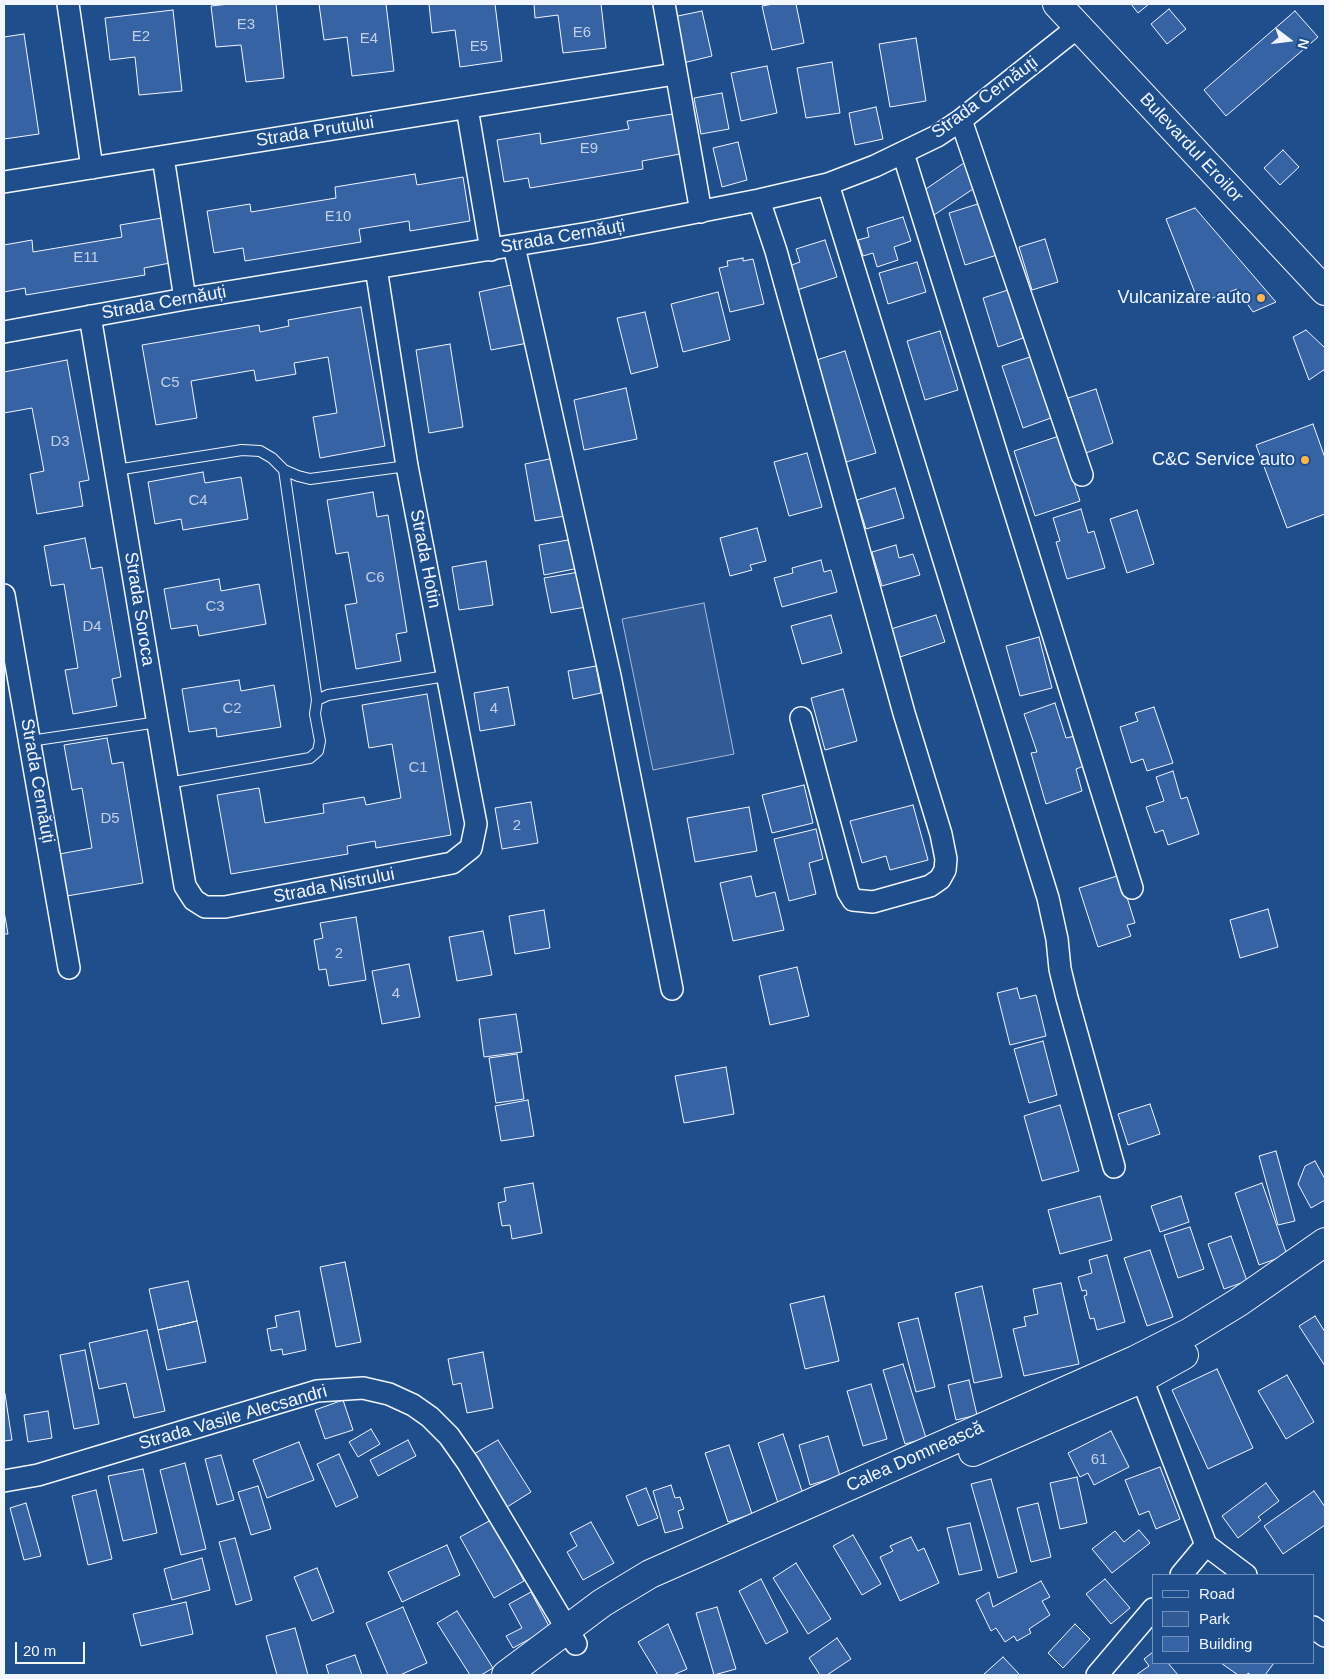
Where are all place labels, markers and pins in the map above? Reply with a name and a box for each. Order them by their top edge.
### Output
place label: Vulcanizare auto [1118,287,1251,309]
marker: Vulcanizare auto [1255,292,1267,304]
place label: C&C Service auto [1152,449,1295,471]
marker: C&C Service auto [1299,454,1311,466]

